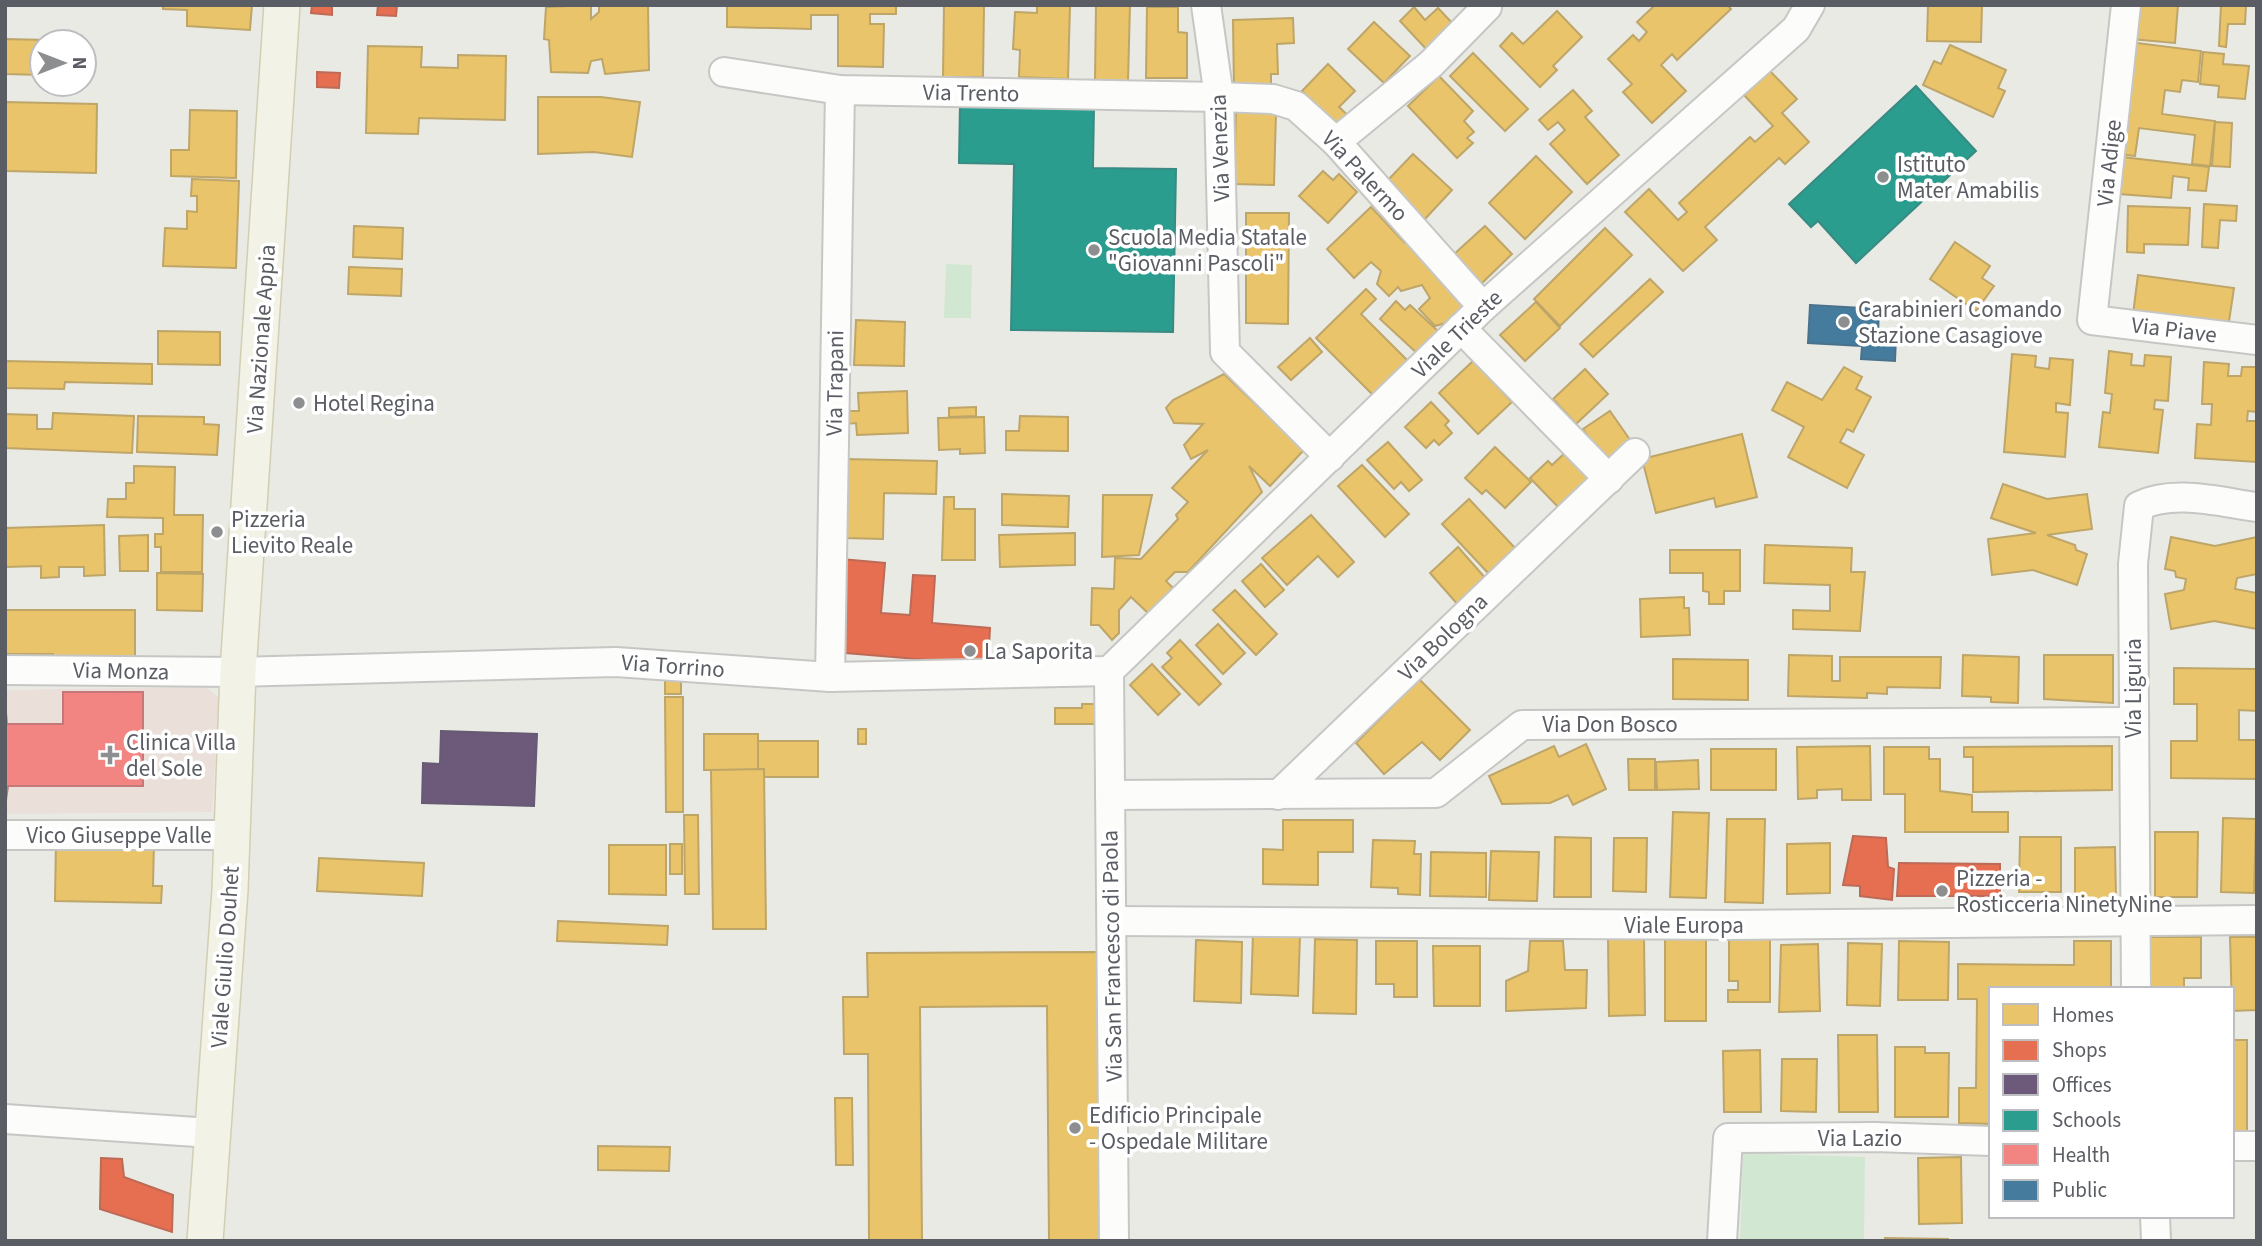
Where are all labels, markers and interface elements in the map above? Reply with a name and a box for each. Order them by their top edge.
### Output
north arrow [28,28,98,98]
text: N [65,57,92,69]
street label: Via Trento [922,76,1020,110]
street label: Via Venezia [1202,94,1238,202]
street label: Via Adige [2088,118,2130,208]
street label: Via Palermo [1314,123,1416,229]
place label: Istituto Mater Amabilis [1897,148,2039,207]
marker: Istituto Mater Amabilis [1875,169,1891,185]
place label: Scuola Media Statale "Giovanni Pascoli" [1108,221,1307,280]
marker: Scuola Media Statale "Giovanni Pascoli" [1086,242,1102,258]
street label: Via Nazionale Appia [238,243,284,435]
street label: Viale Trieste [1404,282,1510,386]
place label: Carabinieri Comando Stazione Casagiove [1858,293,2062,352]
street label: Via Piave [2129,308,2219,352]
marker: Carabinieri Comando Stazione Casagiove [1836,314,1852,330]
street label: Via Trapani [818,330,852,436]
place label: Hotel Regina [313,387,435,420]
marker: Hotel Regina [291,395,307,411]
place label: Pizzeria Lievito Reale [231,503,353,562]
marker: Pizzeria Lievito Reale [209,524,225,540]
street label: Via Bologna [1391,586,1495,688]
place label: La Saporita [984,635,1093,668]
street label: Via Liguria [2117,638,2150,738]
marker: La Saporita [962,643,978,659]
street label: Via Torrino [620,646,726,686]
street label: Via Monza [73,654,169,688]
street label: Via Don Bosco [1542,708,1678,741]
place label: Clinica Villa del Sole [126,726,236,785]
marker: Clinica Villa del Sole [100,745,120,765]
street label: Vico Giuseppe Valle [26,819,212,852]
street label: Via San Francesco di Paola [1093,830,1131,1082]
place label: Pizzeria - Rosticceria NinetyNine [1956,862,2172,921]
street label: Viale Giulio Douhet [202,865,248,1049]
marker: Pizzeria - Rosticceria NinetyNine [1934,883,1950,899]
street label: Viale Europa [1624,909,1744,942]
legend [1989,987,2234,1218]
text: Homes [2052,1000,2114,1030]
text: Shops [2052,1035,2107,1065]
text: Offices [2052,1070,2112,1100]
place label: Edificio Principale - Ospedale Militare [1089,1099,1268,1158]
text: Schools [2052,1105,2121,1135]
marker: Edificio Principale - Ospedale Militare [1067,1120,1083,1136]
street label: Via Lazio [1818,1122,1902,1155]
text: Health [2052,1140,2110,1170]
text: Public [2052,1175,2107,1205]

